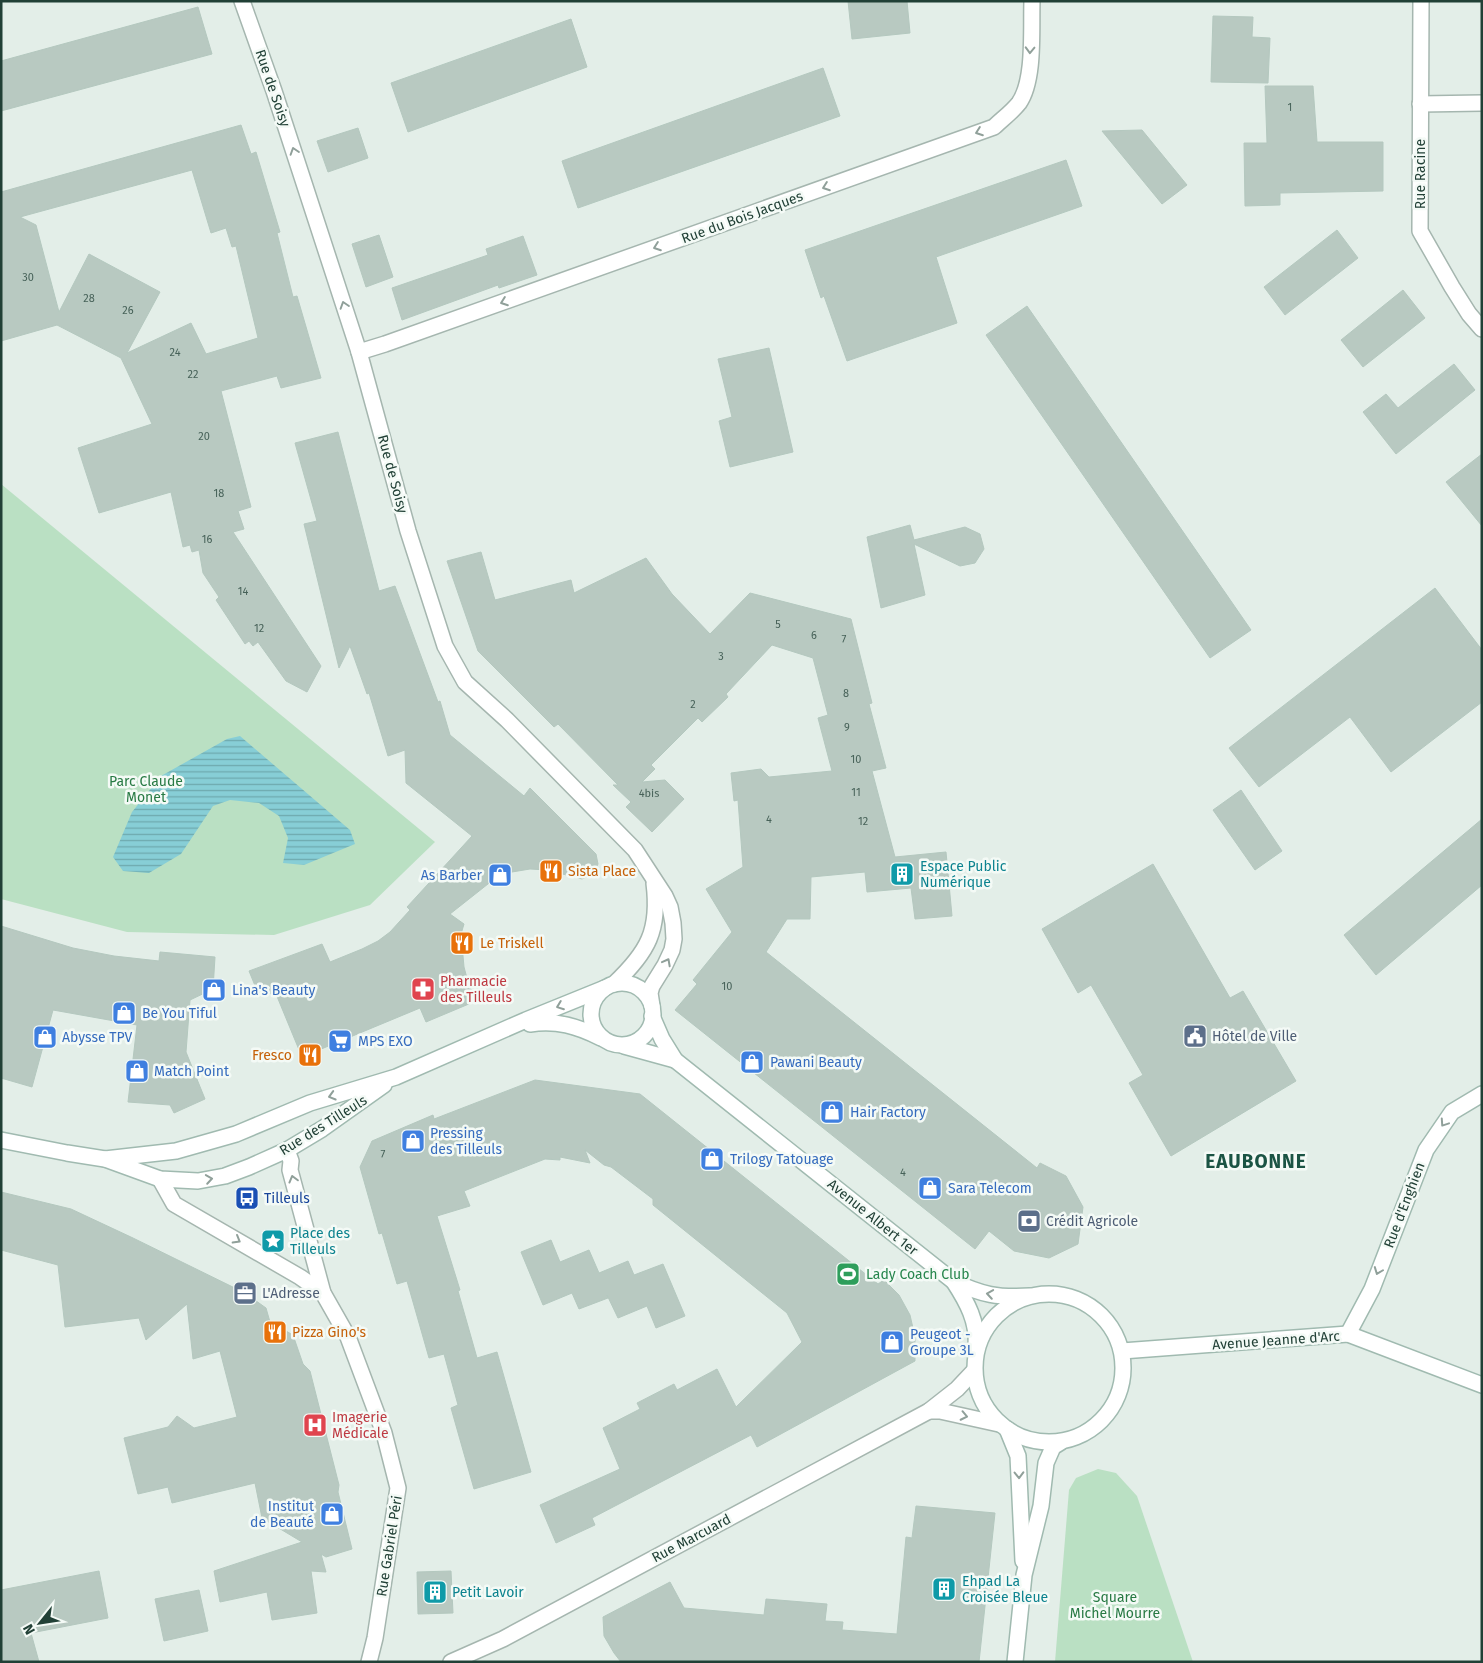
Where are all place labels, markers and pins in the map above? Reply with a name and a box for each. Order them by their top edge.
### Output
restaurant icon: Sista Place [538,858,564,884]
place label: Espace Public Numérique [920,858,1007,891]
building icon: Espace Public Numérique [889,861,915,887]
shop icon: As Barber [487,862,513,888]
place label: Sista Place [568,863,636,880]
place label: As Barber [421,867,483,884]
restaurant icon: Le Triskell [449,930,475,956]
place label: Le Triskell [480,935,544,952]
place label: Pharmacie des Tilleuls [440,973,512,1006]
pharmacy icon: Pharmacie des Tilleuls [410,976,436,1002]
shop icon: Lina's Beauty [201,977,227,1003]
place label: Lina's Beauty [232,982,316,999]
shop icon: Be You Tiful [111,1000,137,1026]
place label: Be You Tiful [142,1005,217,1022]
public building icon: Hôtel de Ville [1182,1023,1208,1049]
shop icon: Abysse TPV [32,1024,58,1050]
supermarket icon: MPS EXO [327,1028,353,1054]
place label: Hôtel de Ville [1212,1028,1297,1045]
place label: Abysse TPV [62,1029,132,1046]
place label: MPS EXO [358,1033,413,1050]
restaurant icon: Fresco [297,1042,323,1068]
place label: Fresco [252,1047,292,1064]
shop icon: Pawani Beauty [739,1049,765,1075]
place label: Pawani Beauty [770,1054,862,1071]
shop icon: Match Point [124,1058,150,1084]
place label: Match Point [154,1063,230,1080]
shop icon: Hair Factory [819,1099,845,1125]
place label: Hair Factory [850,1104,926,1121]
place label: Pressing des Tilleuls [430,1125,502,1158]
shop icon: Pressing des Tilleuls [400,1128,426,1154]
shop icon: Trilogy Tatouage [699,1146,725,1172]
place label: Trilogy Tatouage [730,1151,834,1168]
shop icon: Sara Telecom [917,1175,943,1201]
place label: Sara Telecom [948,1180,1032,1197]
bus stop icon: Tilleuls [234,1185,260,1211]
place label: Tilleuls [264,1190,310,1207]
bank icon: Crédit Agricole [1016,1208,1042,1234]
place label: Crédit Agricole [1046,1213,1138,1230]
place label: Place des Tilleuls [290,1225,350,1258]
place icon: Place des Tilleuls [260,1228,286,1254]
sports icon: Lady Coach Club [835,1261,861,1287]
place label: Lady Coach Club [866,1266,970,1283]
office icon: L'Adresse [232,1280,258,1306]
place label: L'Adresse [262,1285,320,1302]
restaurant icon: Pizza Gino's [262,1319,288,1345]
place label: Pizza Gino's [292,1324,366,1341]
place label: Peugeot - Groupe 3L [910,1326,974,1359]
shop icon: Peugeot - Groupe 3L [879,1329,905,1355]
place label: Imagerie Médicale [332,1409,389,1442]
hospital icon: Imagerie Médicale [302,1412,328,1438]
place label: Institut de Beauté [250,1498,315,1531]
shop icon: Institut de Beauté [319,1501,345,1527]
place label: Ehpad La Croisée Bleue [962,1573,1048,1606]
building icon: Ehpad La Croisée Bleue [931,1576,957,1602]
building icon: Petit Lavoir [422,1579,448,1605]
place label: Petit Lavoir [452,1584,524,1601]

